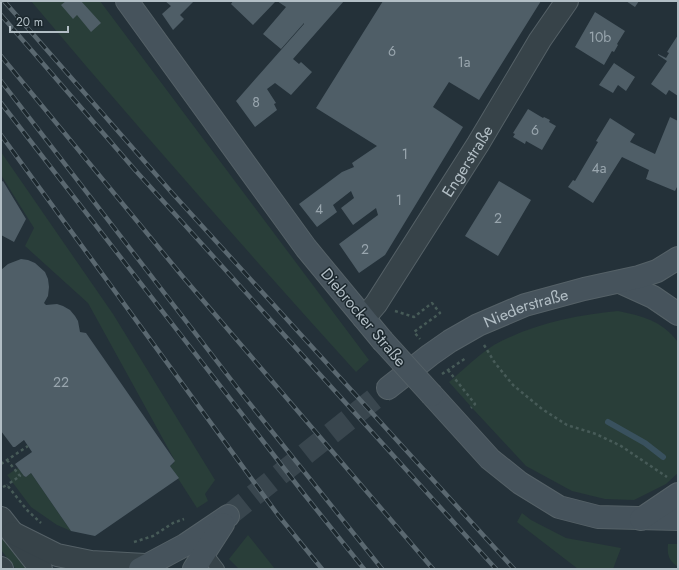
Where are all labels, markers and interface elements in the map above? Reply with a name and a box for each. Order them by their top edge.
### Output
scale bar [10,8,68,34]
text: 20 m [16,13,43,31]
house number: 10b [589,27,611,47]
house number: 6 [388,41,396,61]
house number: 1a [457,52,471,72]
house number: 8 [252,92,260,112]
house number: 6 [531,120,539,140]
street label: Engerstraße [436,121,499,202]
house number: 1 [402,144,408,164]
house number: 4a [592,158,606,178]
house number: 1 [396,190,402,210]
house number: 4 [315,199,323,219]
house number: 2 [494,208,502,228]
house number: 2 [361,239,369,259]
street label: Diebrocker Straße [315,263,412,372]
street label: Niederstraße [480,283,571,333]
house number: 22 [53,372,69,392]

